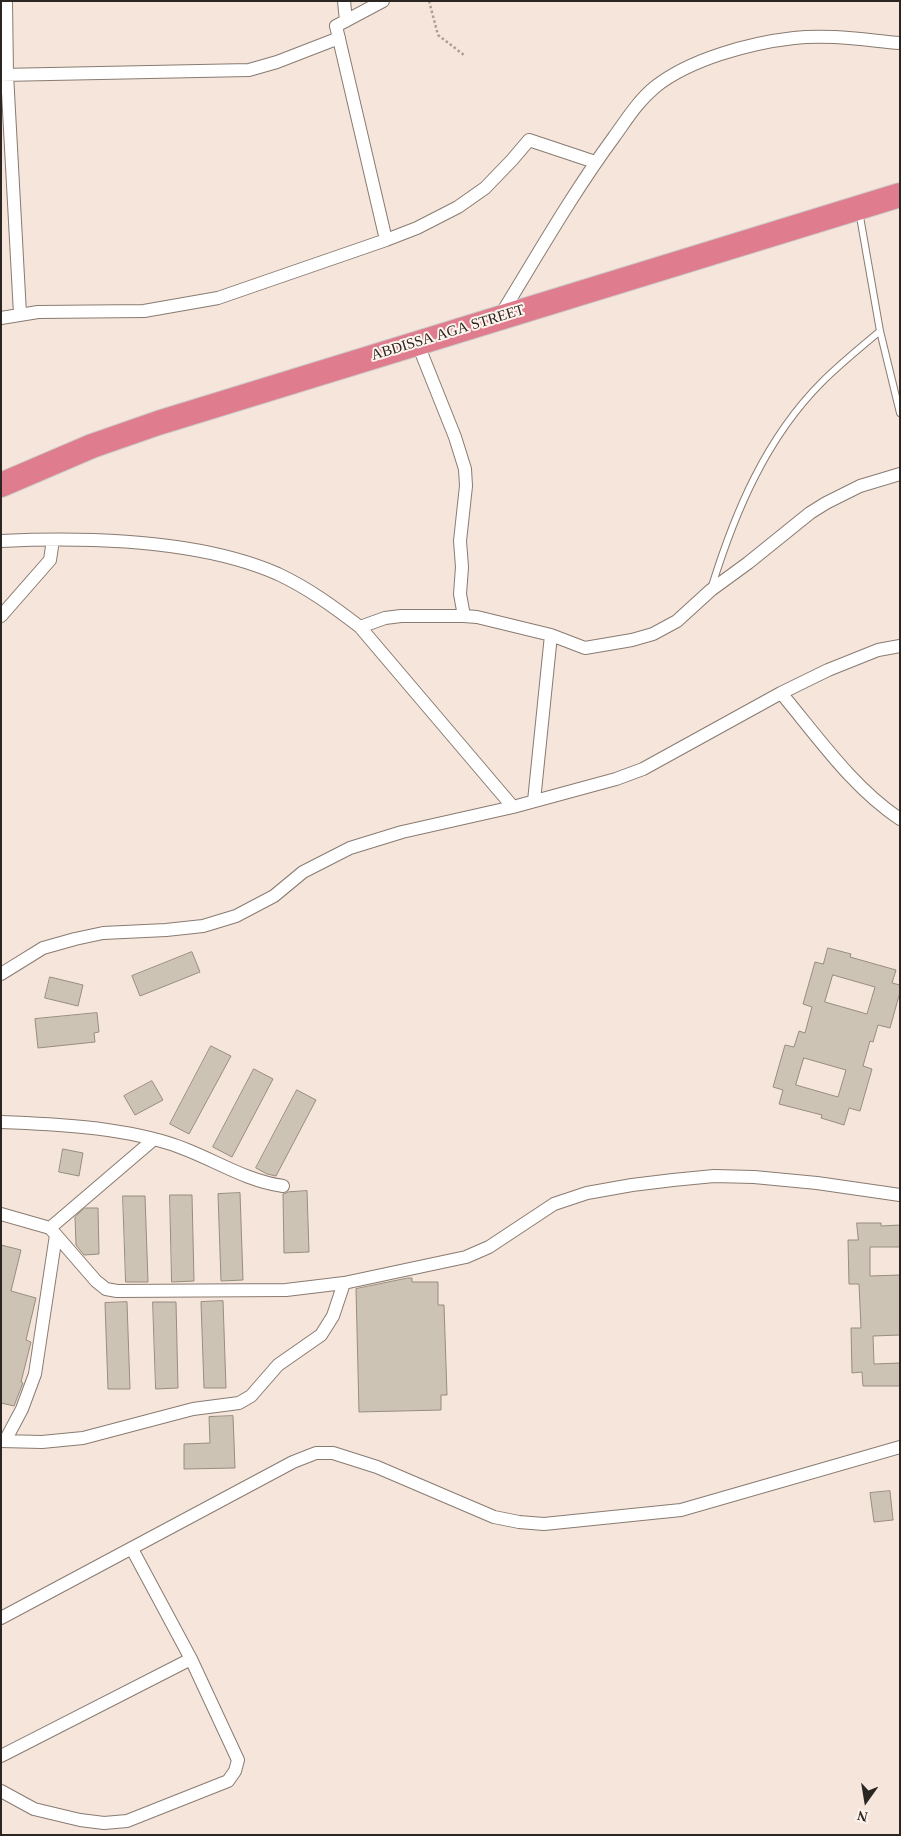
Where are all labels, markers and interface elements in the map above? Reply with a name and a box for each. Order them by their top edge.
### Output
street label: ABDISSA AGA STREET [369,301,527,365]
north arrow [841,1776,891,1826]
text: N [856,1808,869,1825]

